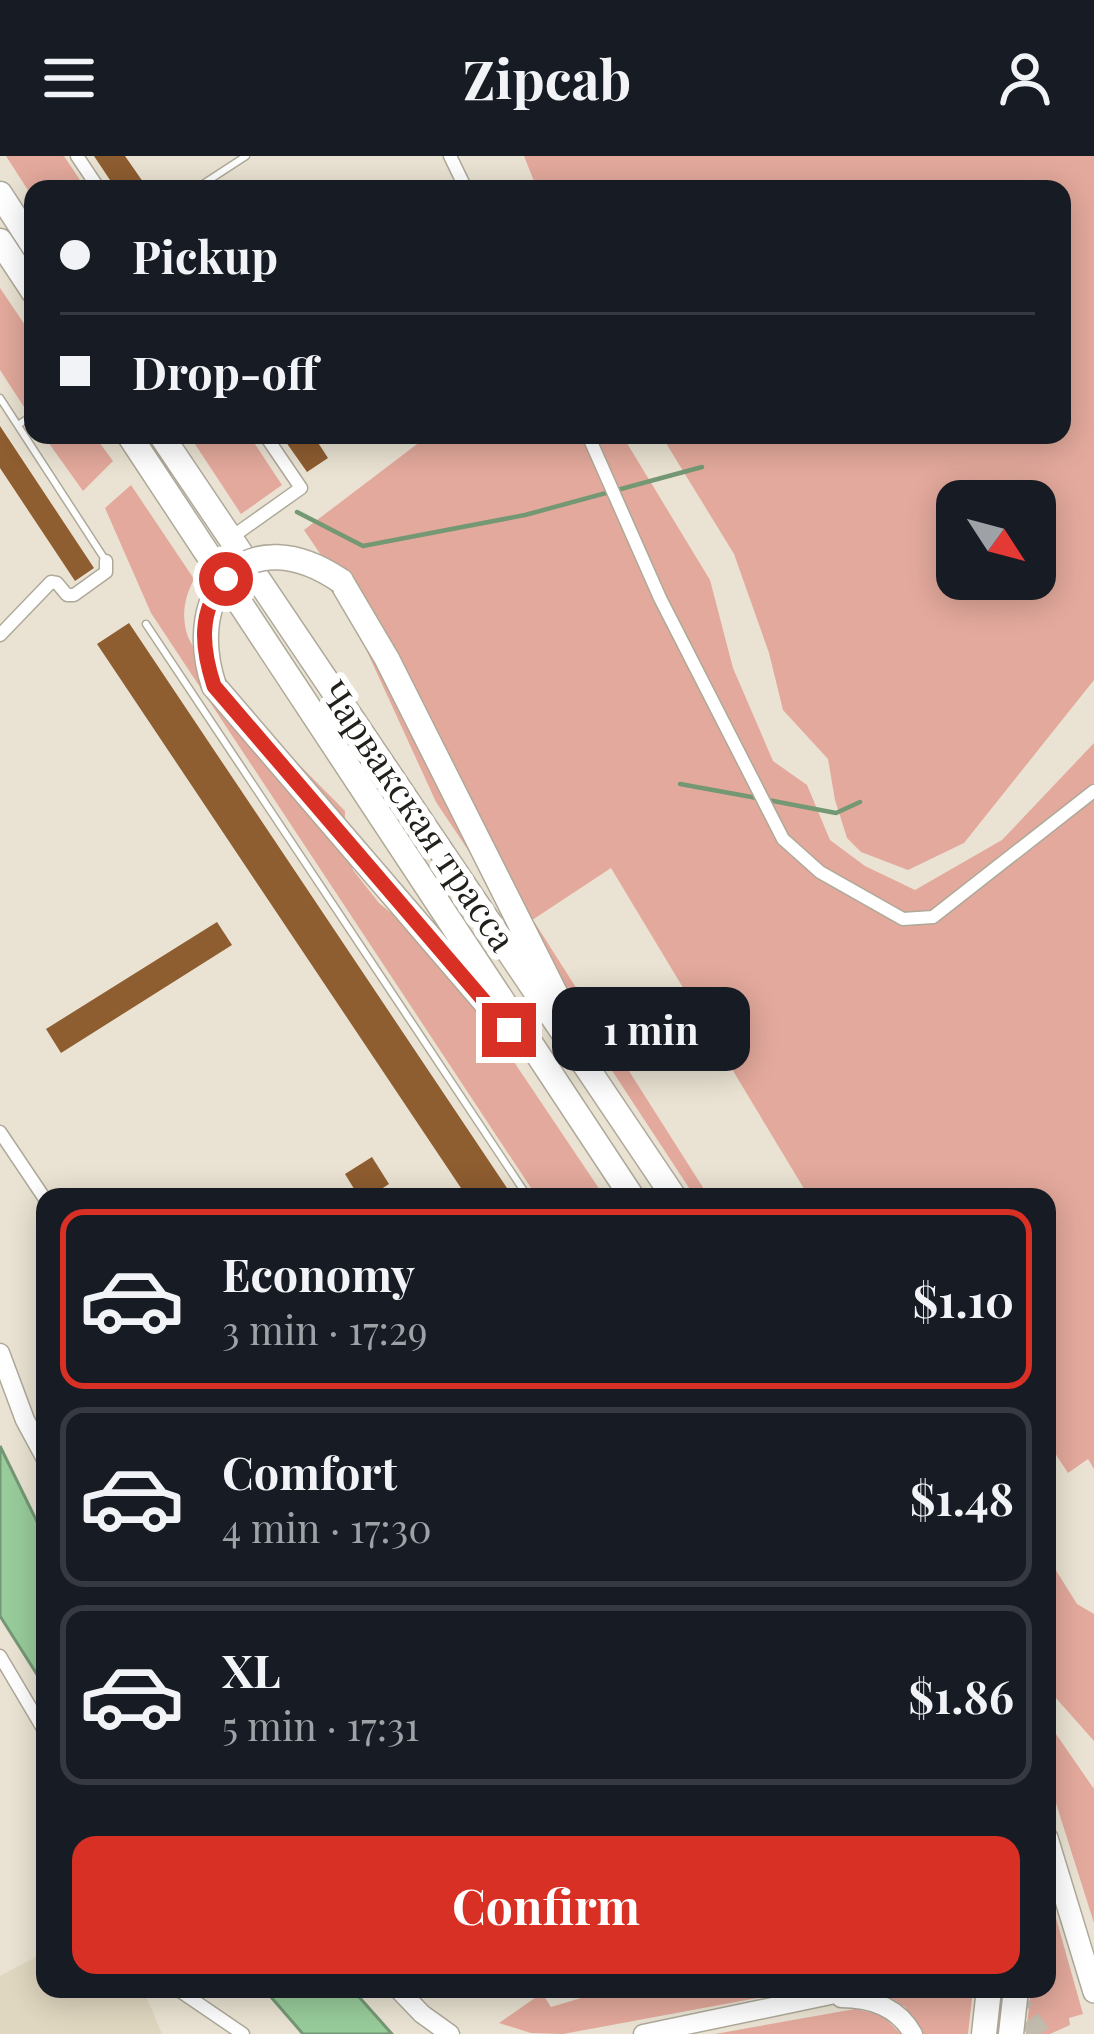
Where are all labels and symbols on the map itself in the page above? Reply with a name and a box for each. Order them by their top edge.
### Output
north arrow [936,480,1056,600]
route start [199,552,253,606]
street label: Чарвакская трасса [311,670,528,960]
callout: 1 min [551,988,749,1072]
route end [482,1003,536,1057]

